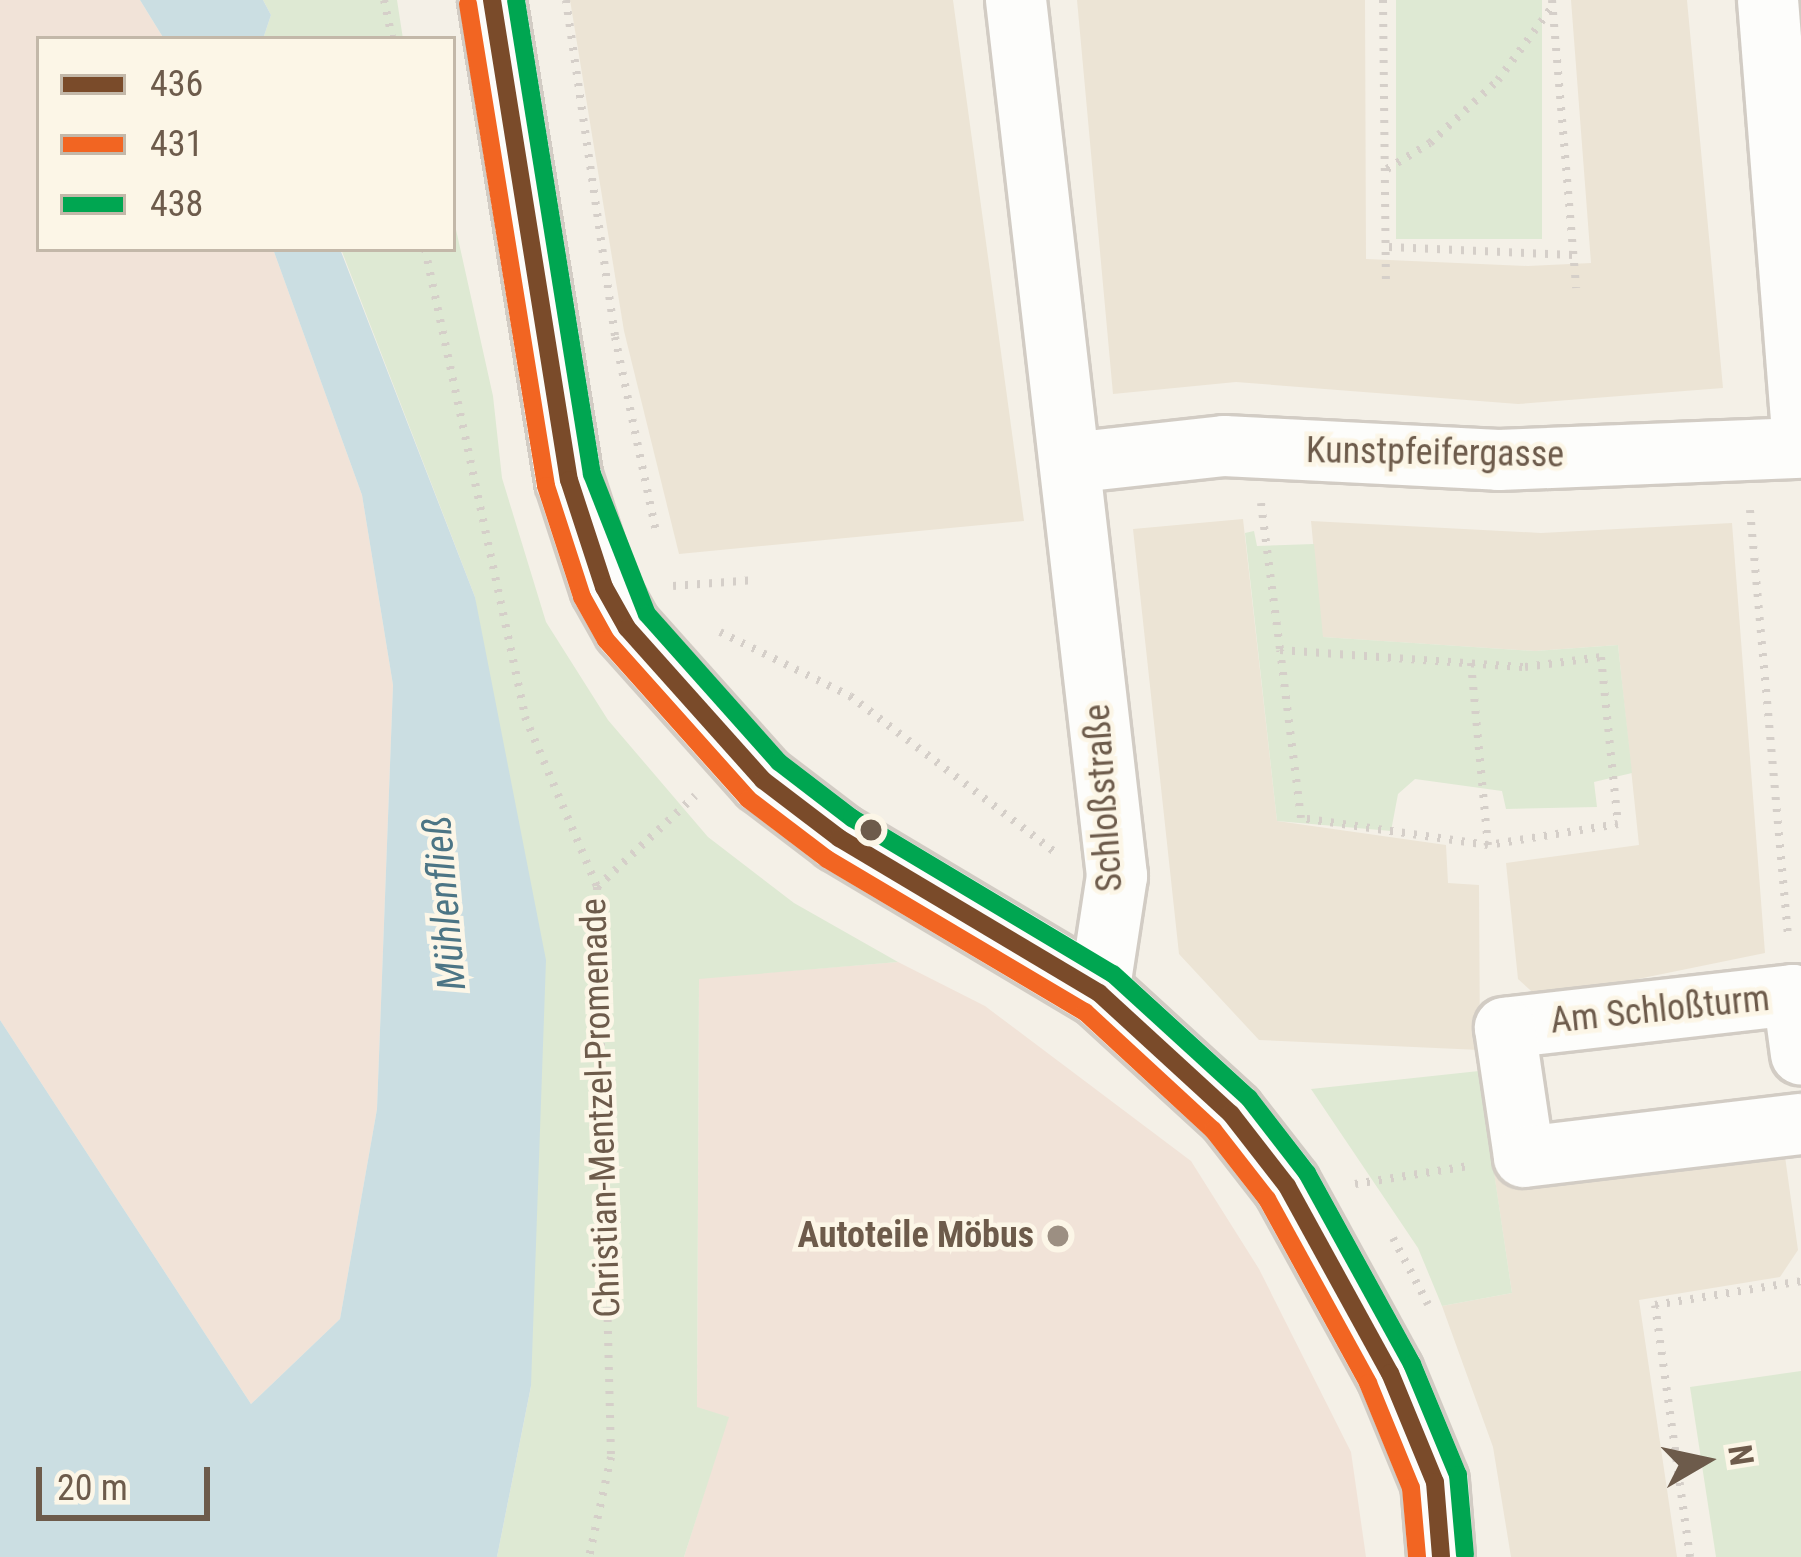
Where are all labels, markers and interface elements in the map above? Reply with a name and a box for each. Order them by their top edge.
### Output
legend [36,36,456,252]
text: 436 [150,63,203,105]
text: 431 [150,123,203,165]
text: 438 [150,183,203,225]
street label: Kunstpfeifergasse [1306,429,1564,477]
street label: Schloßstraße [1076,703,1132,893]
water label: Mühlenfließ [414,814,476,992]
unlabelled marker [860,819,882,841]
street label: Christian-Mentzel-Promenade [572,897,630,1319]
street label: Am Schloßturm [1548,977,1772,1043]
place label: Autoteile Möbus [798,1214,1034,1258]
marker: Autoteile Möbus [1045,1223,1071,1249]
north arrow [1645,1401,1765,1521]
text: N [1720,1442,1762,1468]
scale bar [42,1443,216,1517]
text: 20 m [57,1467,128,1509]

